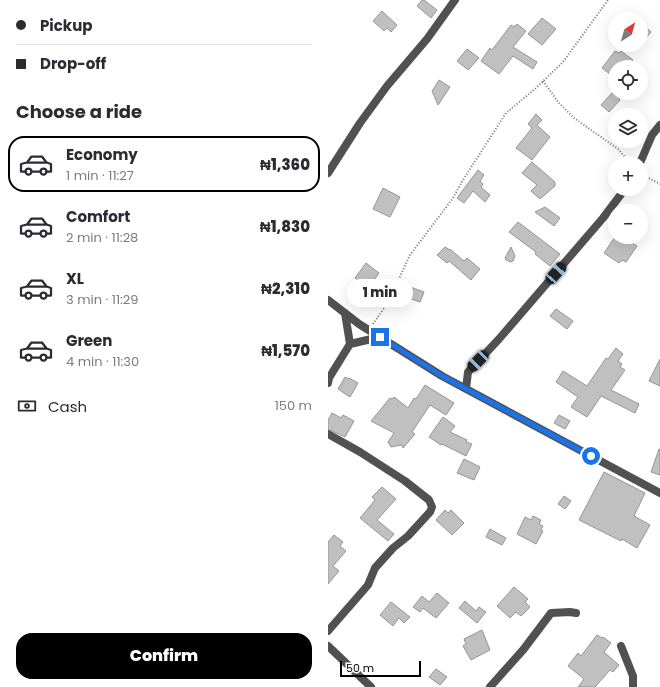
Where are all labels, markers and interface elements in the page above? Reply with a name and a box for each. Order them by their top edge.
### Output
north arrow [608,12,648,52]
map controls [608,12,648,244]
text: Pickup [40,15,92,36]
text: Drop-off [40,53,106,74]
button: locate [608,60,648,100]
text: Choose a ride [16,99,142,124]
button: layers [608,108,648,148]
text: Economy [66,144,138,165]
icon: car [18,146,54,182]
text: ₦1,360 [260,154,310,175]
button: + [608,156,648,196]
text: 1 min · 11:27 [66,166,134,185]
button: − [608,204,648,244]
text: Comfort [66,206,130,227]
icon: car [18,208,54,244]
text: ₦1,830 [260,216,310,237]
text: 2 min · 11:28 [66,228,138,247]
car [544,260,568,286]
text: XL [66,268,84,289]
icon: car [18,270,54,306]
text: ₦2,310 [261,278,310,299]
callout: 1 min [347,279,413,307]
text: 1 min [363,283,397,302]
text: 3 min · 11:29 [66,290,139,309]
route end [371,328,389,346]
text: Green [66,330,112,351]
icon: car [18,332,54,368]
text: ₦1,570 [261,340,310,361]
car [465,348,491,374]
text: 4 min · 11:30 [66,352,139,371]
icon: cash [16,395,38,417]
text: Cash [48,396,87,417]
text: 150 m [275,396,312,415]
route start [582,447,600,465]
button: Confirm [16,633,312,679]
scale bar [340,659,421,678]
text: 50 m [346,660,374,676]

